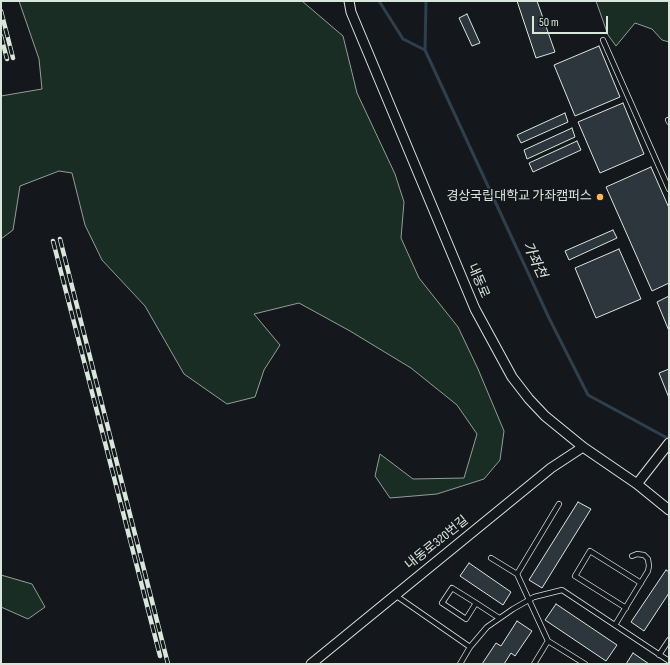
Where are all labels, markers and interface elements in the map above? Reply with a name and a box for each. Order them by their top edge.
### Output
scale bar [534,8,610,34]
text: 50 m [539,15,559,30]
place label: 경상국립대학교 가좌캠퍼스 [446,189,592,205]
marker: 경상국립대학교 가좌캠퍼스 [595,192,605,202]
water label: 가좌천 [518,239,550,281]
street label: 내동로 [464,261,492,301]
street label: 내동로320번길 [402,513,472,573]

